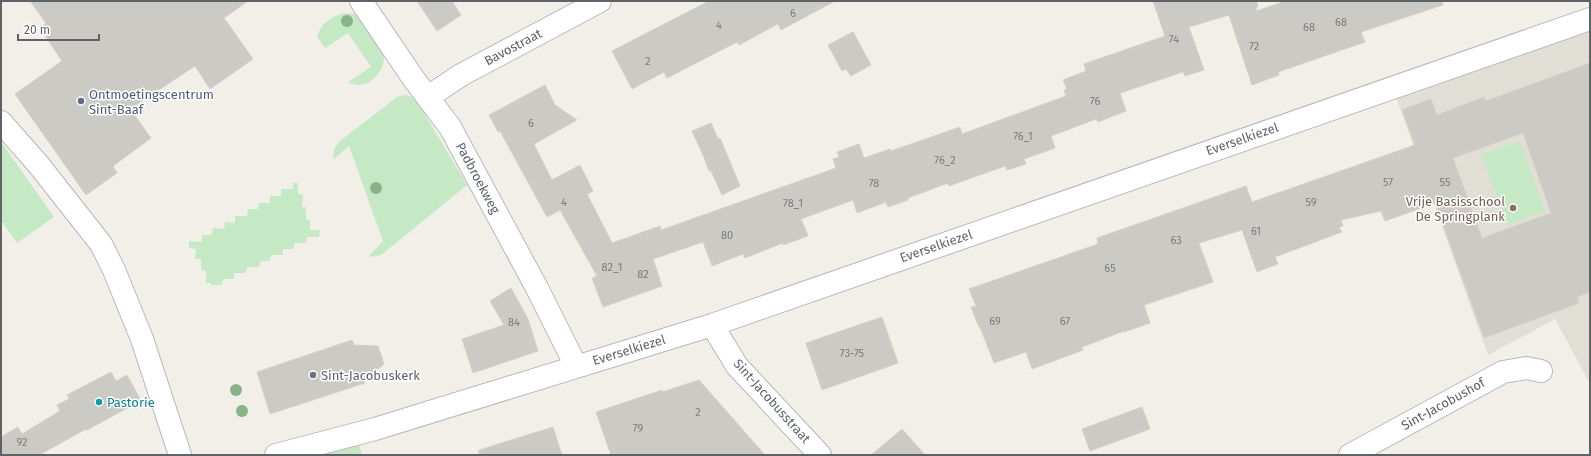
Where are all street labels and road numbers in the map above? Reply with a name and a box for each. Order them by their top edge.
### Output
street label: Bavostraat [482,25,545,68]
street label: Everselkiezel [1204,120,1280,158]
street label: Padbroekweg [453,140,503,216]
street label: Everselkiezel [898,227,974,265]
street label: Everselkiezel [591,332,668,368]
street label: Sint-Jacobusstraat [730,356,814,446]
street label: Sint-Jacobushof [1399,374,1489,433]

